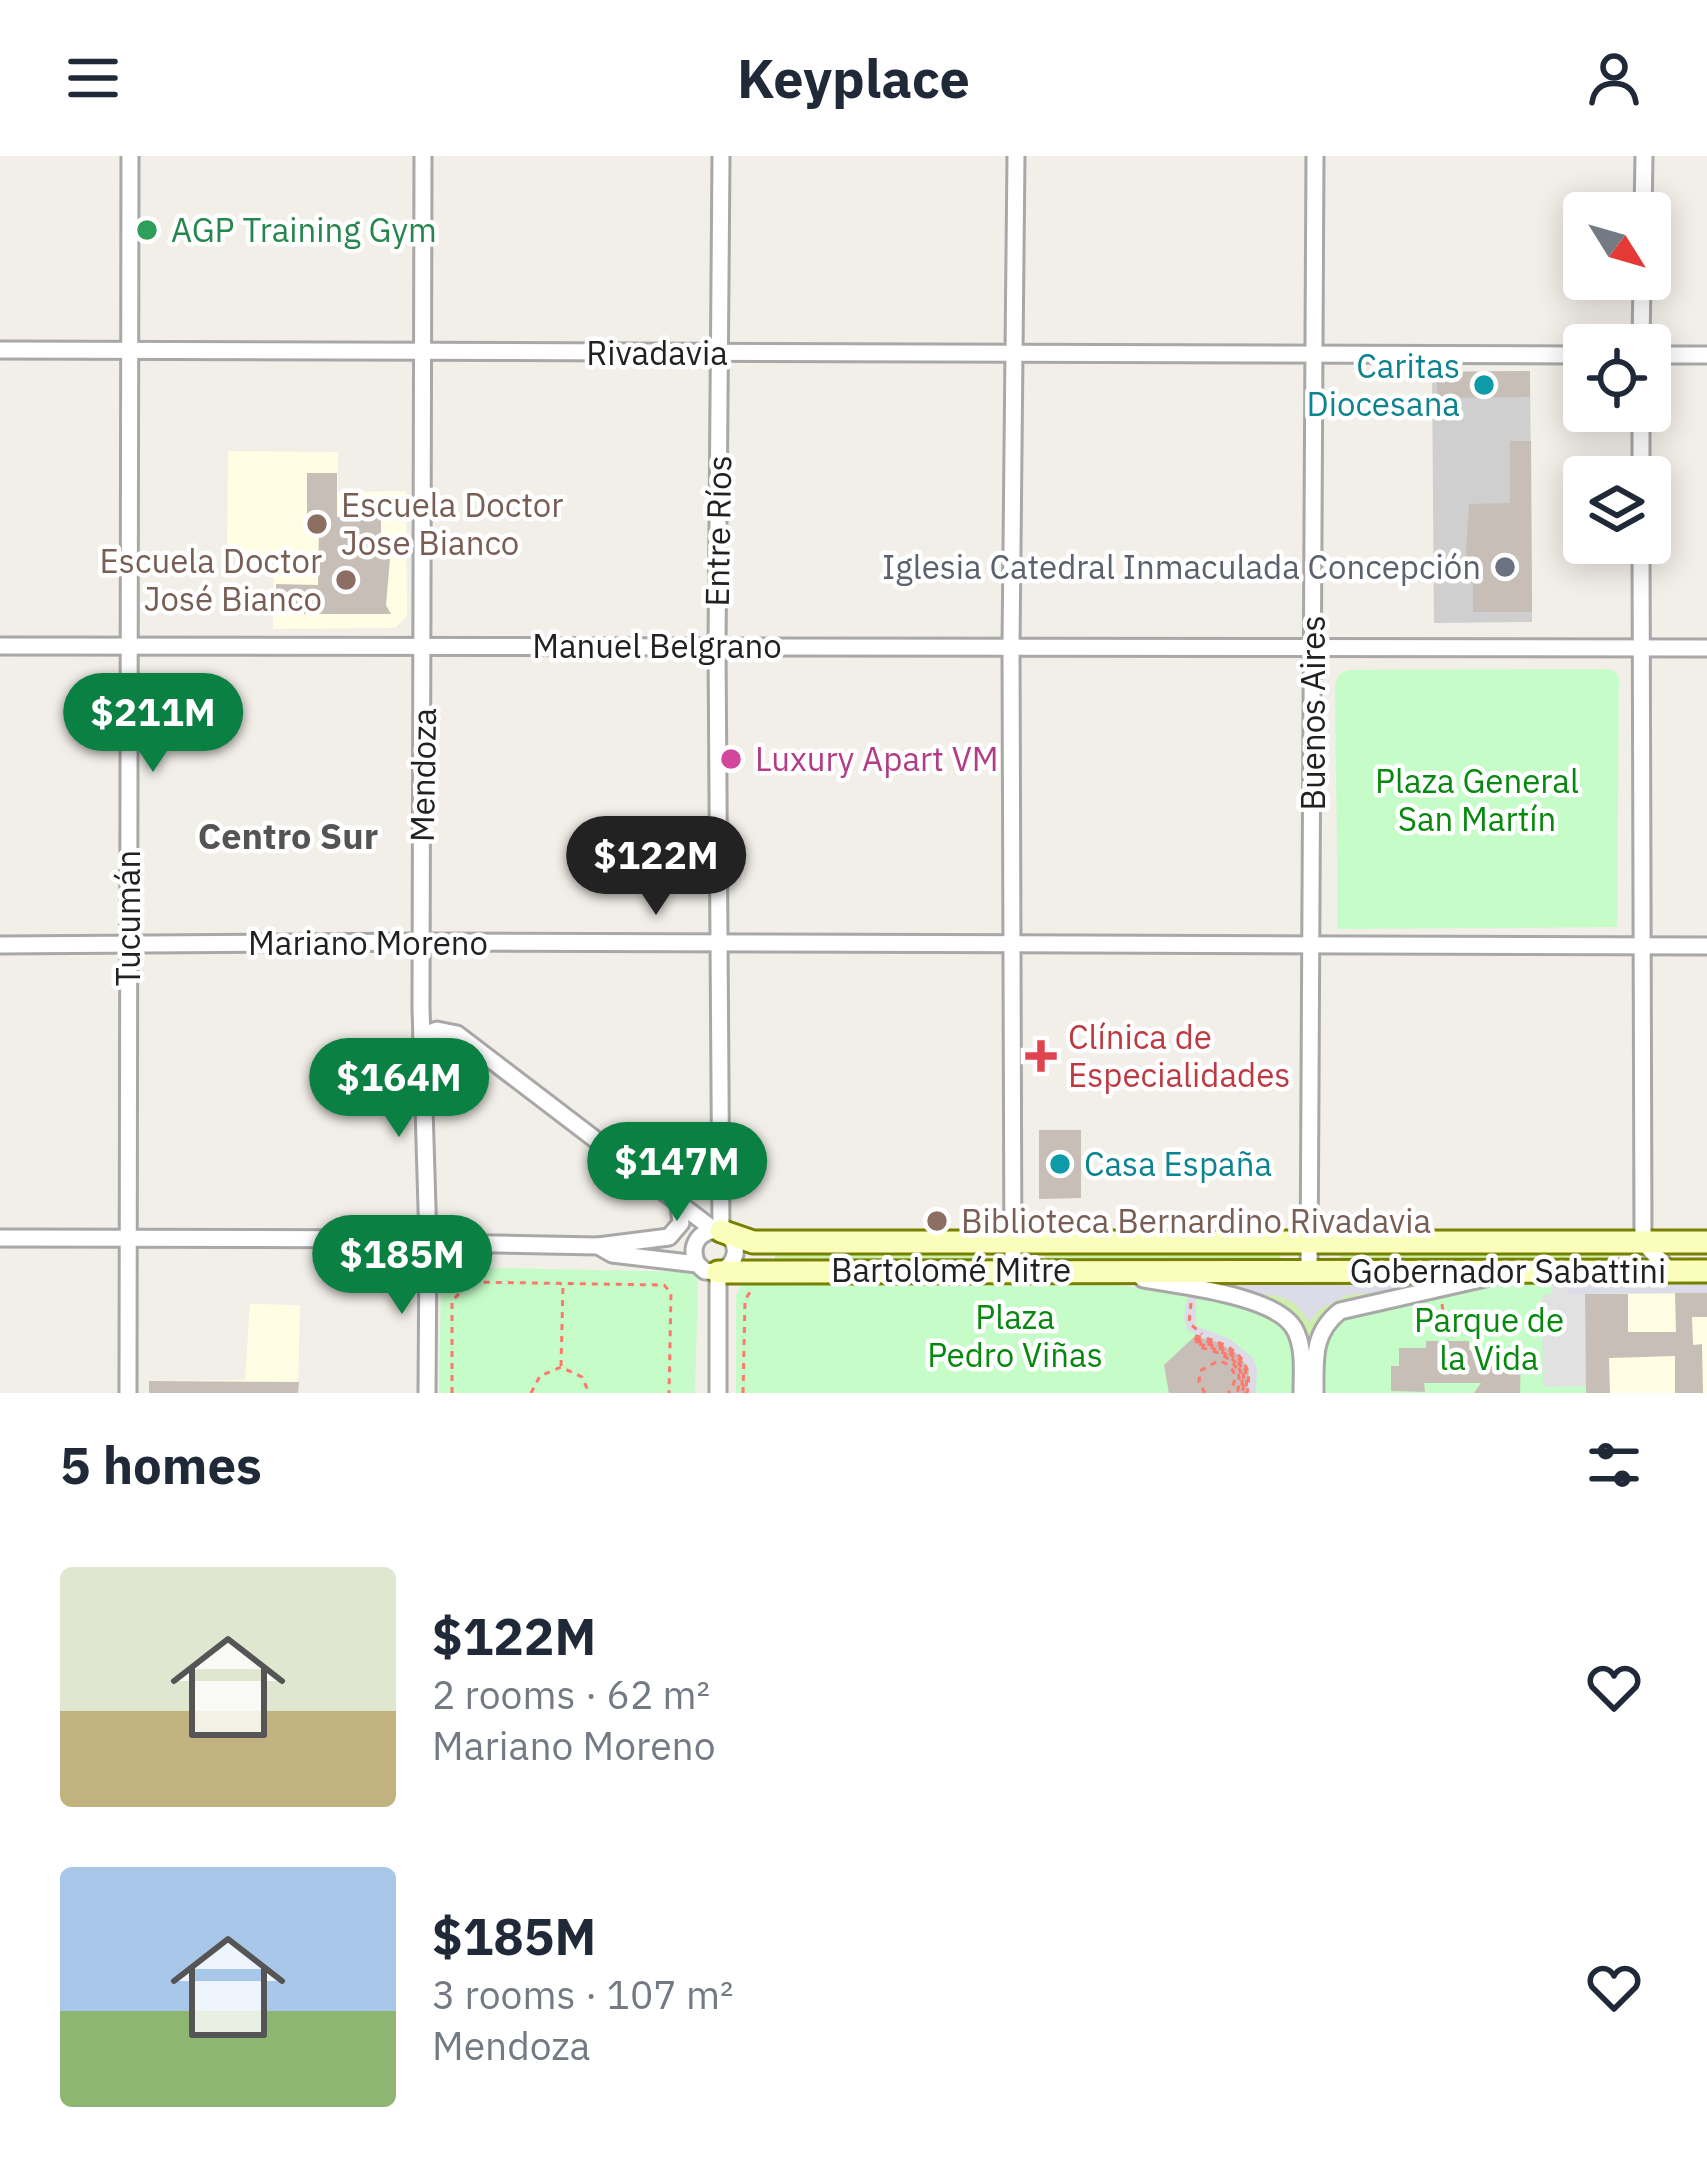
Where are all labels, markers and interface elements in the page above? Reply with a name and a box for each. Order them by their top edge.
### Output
text: Keyplace [737,43,970,113]
icon: menu [60,45,126,111]
icon: person [1581,45,1647,111]
north arrow [1563,192,1671,300]
map controls [1563,192,1671,564]
place label: AGP Training Gym [171,208,437,251]
marker: AGP Training Gym [134,217,160,243]
button: locate [1563,324,1671,432]
street label: Rivadavia [586,331,728,374]
place label: Caritas Diocesana [1307,344,1460,425]
marker: Caritas Diocesana [1471,372,1497,398]
street label: Entre Ríos [695,455,740,607]
button: layers [1563,456,1671,564]
place label: Escuela Doctor Jose Bianco [341,483,563,564]
marker: Escuela Doctor Jose Bianco [304,511,330,537]
place label: Escuela Doctor José Bianco [100,539,322,620]
place label: Iglesia Catedral Inmaculada Concepción [882,545,1481,588]
marker: Iglesia Catedral Inmaculada Concepción [1492,554,1518,580]
marker: Escuela Doctor José Bianco [333,567,359,593]
street label: Buenos Aires [1291,615,1334,811]
street label: Manuel Belgrano [532,624,782,667]
pin: $211M [69,673,237,775]
text: $211M [90,686,216,737]
street label: Mendoza [400,708,445,842]
place label: Luxury Apart VM [755,737,999,780]
marker: Luxury Apart VM [718,746,744,772]
park label: Plaza General San Martín [1375,759,1579,840]
district label: Centro Sur [198,812,378,859]
pin: $122M [572,816,740,918]
text: $122M [593,829,719,880]
street label: Tucumán [106,850,149,986]
street label: Mariano Moreno [248,921,488,964]
place label: Clínica de Especialidades [1068,1015,1290,1096]
pin: $164M [315,1038,483,1140]
marker: Clínica de Especialidades [1025,1040,1057,1072]
text: $164M [336,1051,462,1102]
pin: $147M [593,1122,761,1224]
text: $147M [614,1135,740,1186]
place label: Casa España [1084,1142,1272,1185]
marker: Casa España [1047,1151,1073,1177]
place label: Biblioteca Bernardino Rivadavia [961,1199,1431,1242]
marker: Biblioteca Bernardino Rivadavia [924,1208,950,1234]
pin: $185M [318,1215,486,1317]
text: $185M [339,1228,465,1279]
street label: Bartolomé Mitre [831,1248,1071,1291]
street label: Gobernador Sabattini [1350,1249,1666,1292]
park label: Plaza Pedro Viñas [927,1295,1103,1376]
park label: Parque de la Vida [1414,1298,1564,1379]
text: 5 homes [60,1432,262,1498]
icon: filters [1581,1432,1647,1498]
text: $122M [432,1603,596,1669]
icon: home [156,1615,300,1759]
icon: heart [1581,1654,1647,1720]
text: 2 rooms · 62 m² [432,1669,710,1720]
text: Mariano Moreno [432,1720,716,1771]
text: $185M [432,1903,596,1969]
icon: home [156,1915,300,2059]
icon: heart [1581,1954,1647,2020]
text: 3 rooms · 107 m² [432,1969,734,2020]
text: Mendoza [432,2020,590,2071]

